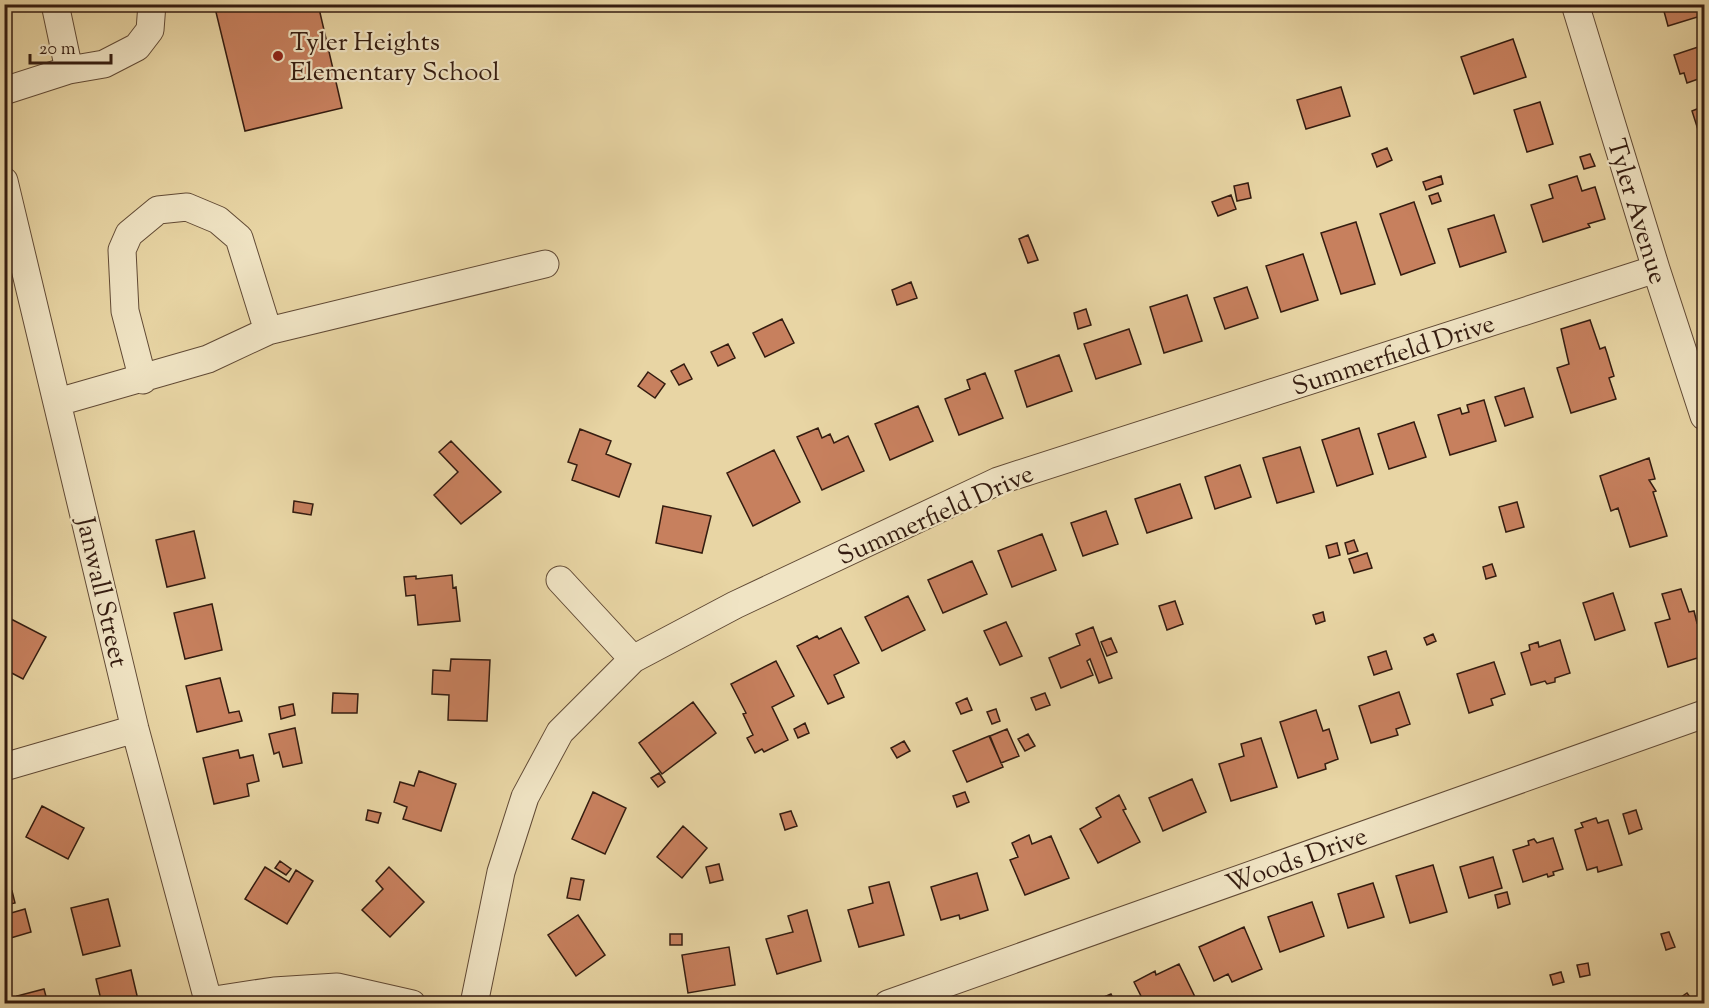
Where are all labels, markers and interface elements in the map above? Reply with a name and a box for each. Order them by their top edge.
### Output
place label: Tyler Heights Elementary School [290,25,500,92]
scale bar [30,27,111,65]
text: 20 m [39,37,76,63]
marker: Tyler Heights Elementary School [271,49,285,63]
street label: Tyler Avenue [1596,135,1675,289]
street label: Summerfield Drive [1288,306,1500,407]
street label: Summerfield Drive [832,456,1040,576]
street label: Janwall Street [65,512,136,671]
street label: Woods Drive [1221,819,1373,904]

